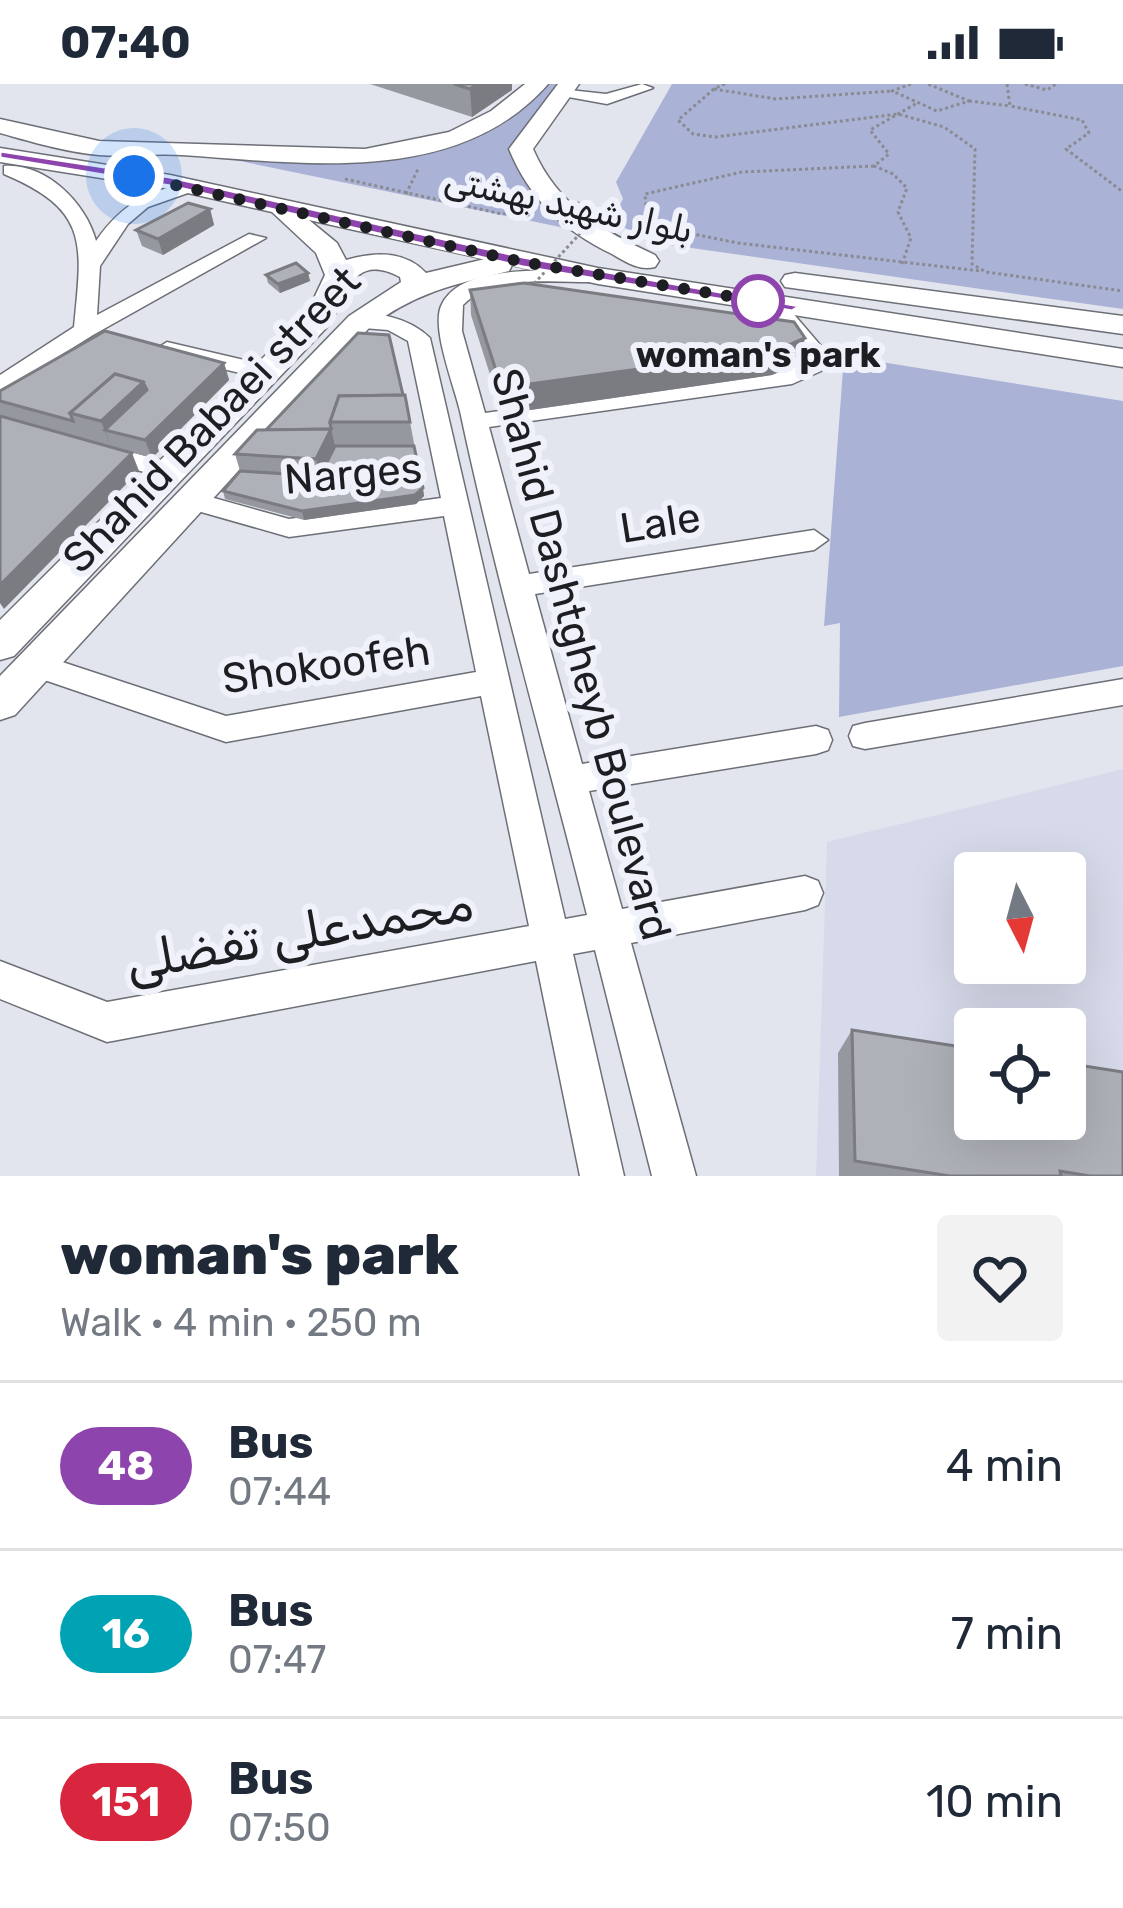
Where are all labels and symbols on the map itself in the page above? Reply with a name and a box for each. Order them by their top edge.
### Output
your location [104,146,164,206]
street label: بلوار شهید بهشتی [441,157,697,252]
street label: Shahid Babaei street [53,256,371,583]
marker: woman's park [733,276,783,326]
place label: woman's park [635,333,881,376]
street label: Shahid Dashtgheyb Boulevard [481,363,681,945]
street label: Narges [282,443,424,505]
street label: Lale [616,492,704,554]
street label: Shokoofeh [219,626,433,704]
north arrow [954,852,1086,984]
street label: محمدعلی تفضلی [120,872,478,993]

